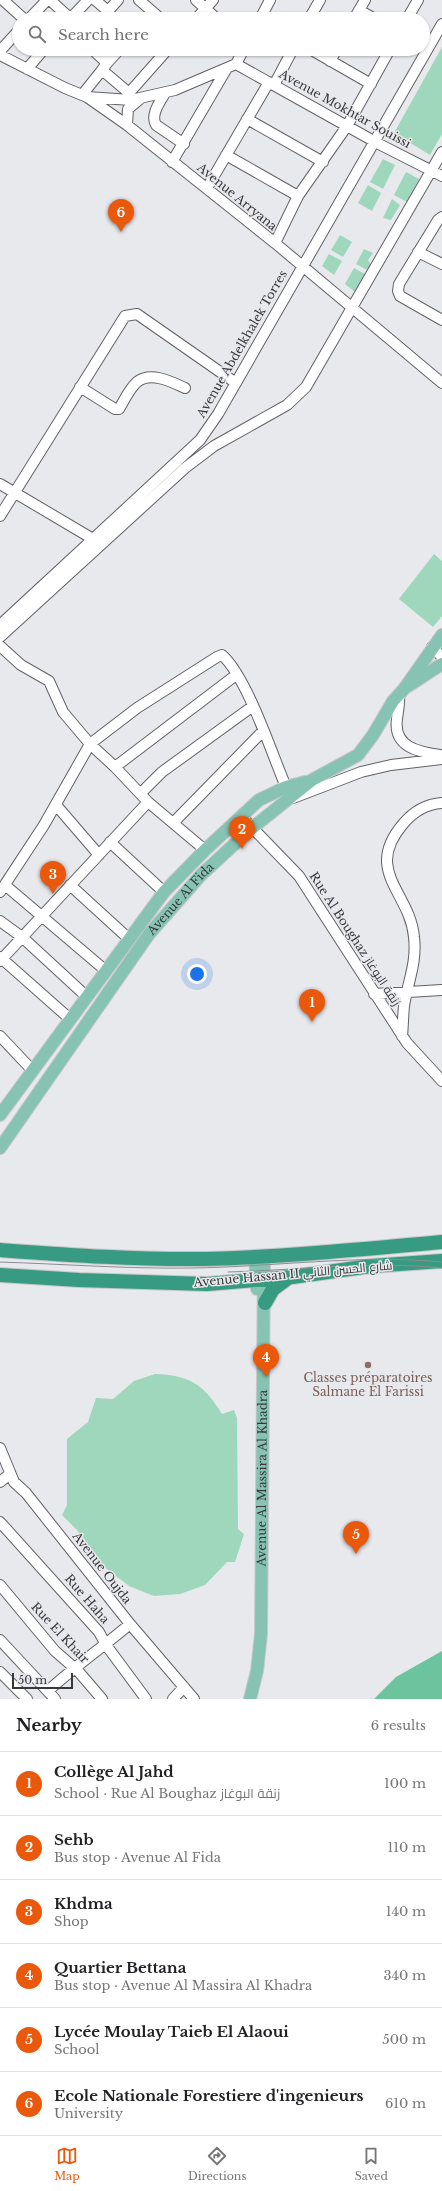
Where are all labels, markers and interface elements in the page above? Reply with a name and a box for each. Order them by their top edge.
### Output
search box [12,12,430,56]
icon: search [26,23,48,45]
text: Search here [58,25,149,44]
street label: Avenue Mokhtar Souissi [276,66,414,151]
street label: Avenue Arryana [194,159,281,234]
pin: 6 [108,199,134,232]
street label: Avenue Abdelkhalek Torres [193,267,290,421]
pin: 2 [229,816,255,849]
street label: Avenue Al Fida [143,859,217,939]
pin: 3 [40,861,66,894]
street label: Rue Al Boughaz زنقة البوغاز [307,869,404,1008]
your location [187,964,207,984]
pin: 1 [299,989,325,1022]
street label: Avenue Hassan II شارع الحسن الثاني [192,1257,393,1293]
pin: 4 [253,1344,279,1377]
marker: Classes préparatoires Salmane El Farissi [363,1360,373,1370]
place label: Classes préparatoires Salmane El Farissi [303,1370,433,1399]
street label: Avenue Al Massira Al Khadra [254,1389,270,1568]
pin: 5 [343,1521,369,1554]
street label: Avenue Oujda [69,1528,135,1607]
street label: Rue Haha [62,1571,113,1627]
street label: Rue El Khair [28,1599,93,1666]
scale bar [12,1671,73,1690]
text: 50 m [18,1673,47,1687]
text: Nearby [16,1715,82,1736]
text: 6 results [371,1717,426,1734]
text: Collège Al Jahd [54,1762,174,1781]
text: 1 [26,1775,32,1792]
text: 100 m [384,1775,426,1792]
text: School · Rue Al Boughaz زنقة البوغاز [54,1785,280,1802]
text: Sehb [54,1830,94,1849]
text: 2 [25,1839,33,1856]
text: 110 m [387,1839,426,1856]
text: Bus stop · Avenue Al Fida [54,1849,221,1866]
text: Khdma [54,1894,113,1913]
text: 3 [25,1903,33,1920]
text: 140 m [386,1903,426,1920]
text: Shop [54,1913,89,1930]
text: Quartier Bettana [54,1958,186,1977]
text: 4 [25,1967,33,1984]
text: 340 m [383,1967,426,1984]
text: Bus stop · Avenue Al Massira Al Khadra [54,1977,312,1994]
text: Lycée Moulay Taieb El Alaoui [54,2022,289,2041]
text: 5 [25,2031,33,2048]
text: 500 m [382,2031,426,2048]
text: School [54,2041,100,2058]
text: Ecole Nationale Forestiere d'ingenieurs [54,2086,364,2105]
text: 6 [25,2095,33,2112]
text: 610 m [385,2095,426,2112]
text: University [54,2105,123,2122]
tab: Map [54,2145,80,2183]
tab: Directions [188,2145,246,2183]
tab: Saved [355,2145,388,2183]

